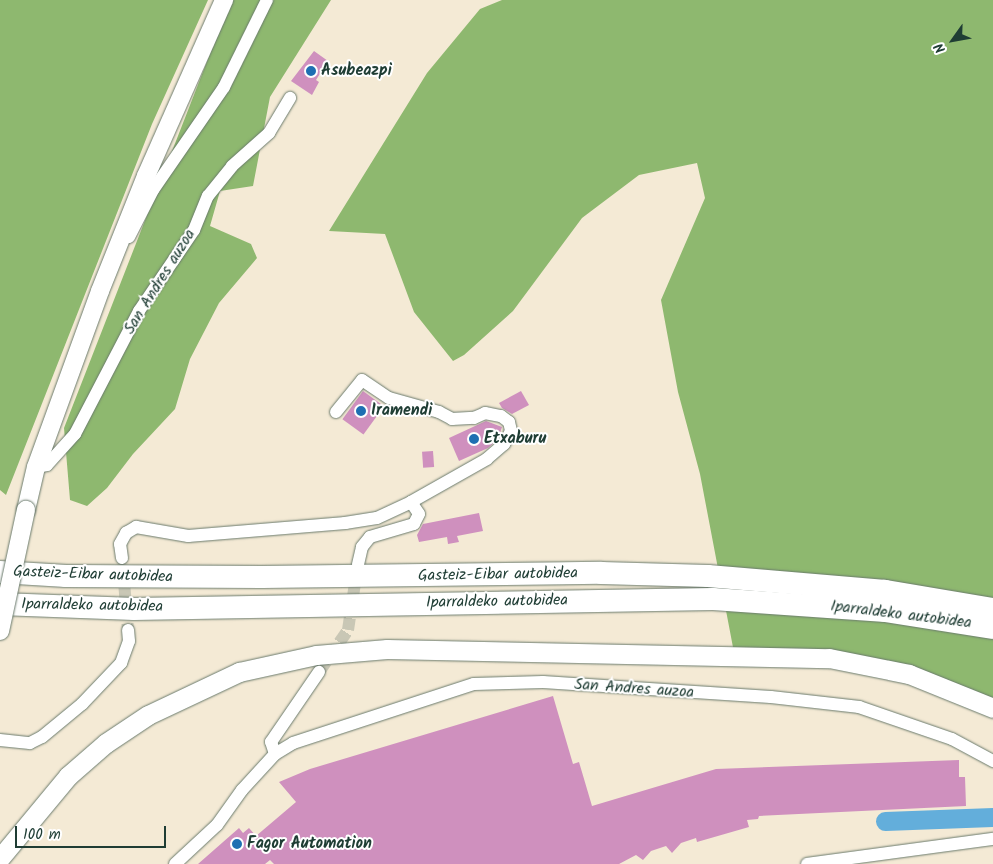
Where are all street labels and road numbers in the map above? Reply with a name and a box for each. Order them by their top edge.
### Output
street label: San Andres auzoa [120,226,200,338]
street label: Gasteiz-Eibar autobidea [13,563,173,587]
street label: Gasteiz-Eibar autobidea [418,564,578,586]
street label: Iparraldeko autobidea [426,591,568,613]
street label: Iparraldeko autobidea [21,595,163,617]
street label: Iparraldeko autobidea [829,597,973,633]
street label: San Andres auzoa [574,675,694,703]

